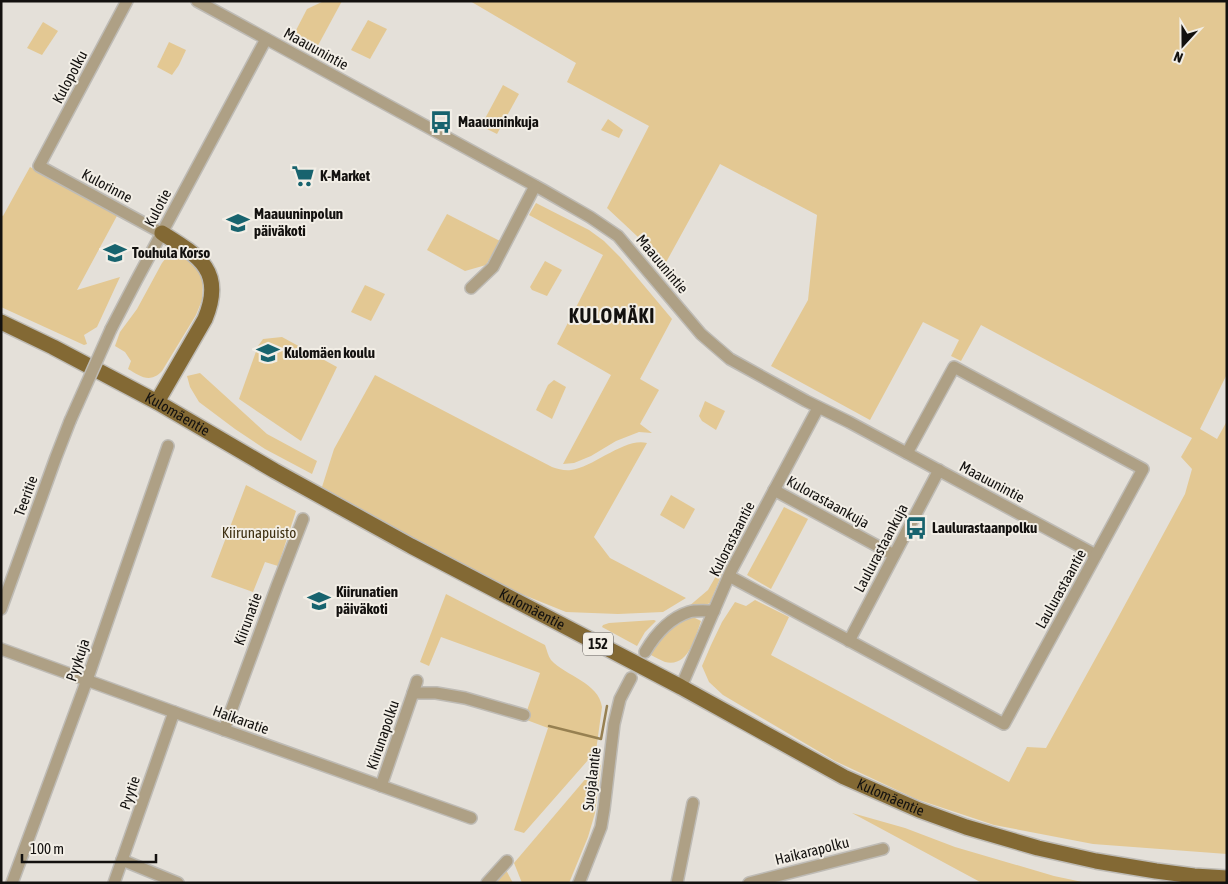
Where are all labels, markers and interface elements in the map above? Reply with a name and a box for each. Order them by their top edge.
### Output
north arrow [1158,20,1208,70]
street label: Maauunintie [281,24,352,73]
street label: Kulopolku [49,47,91,106]
text: N [1172,48,1185,66]
bus stop icon: Maauuninkuja [428,109,454,135]
place label: Maauuninkuja [458,113,539,130]
supermarket icon: K-Market [290,163,316,189]
street label: Kulorinne [79,165,135,206]
place label: K-Market [320,167,371,184]
street label: Kulotie [141,186,175,229]
place label: Maauuninpolun päiväkoti [254,205,343,239]
school or university icon: Maauuninpolun päiväkoti [225,210,251,236]
street label: Maauunintie [633,231,692,297]
school or university icon: Touhula Korso [102,240,128,266]
place label: Touhula Korso [132,244,210,261]
district label: KULOMÄKI [569,304,655,327]
school or university icon: Kulomäen koulu [255,340,281,366]
place label: Kulomäen koulu [284,344,375,361]
street label: Kulomäentie [142,388,213,439]
street label: Maauunintie [957,457,1028,506]
street label: Kulorastaankuja [784,472,872,531]
street label: Teeritie [10,473,41,518]
street label: Kulorastaantie [705,498,758,579]
street label: Laulurastaankuja [850,501,911,595]
bus stop icon: Laulurastaanpolku [903,515,929,541]
place label: Laulurastaanpolku [932,519,1037,536]
park label: Kiirunapuisto [222,524,296,541]
street label: Laulurastaantie [1032,546,1089,631]
place label: Kiirunatien päiväkoti [336,583,398,617]
street label: Kulomäentie [497,585,568,633]
school or university icon: Kiirunatien päiväkoti [306,588,332,614]
street label: Kiirunatie [230,590,265,647]
road number: 152 [583,633,613,656]
street label: Pyykuja [62,636,93,683]
street label: Kiirunapolku [363,698,402,772]
street label: Haikaratie [211,702,272,738]
street label: Suojalantie [579,746,604,812]
street label: Pyytie [116,774,143,812]
street label: Kulomäentie [854,775,927,819]
scale bar [22,832,156,864]
street label: Haikarapolku [773,833,851,868]
text: 100 m [30,840,64,857]

